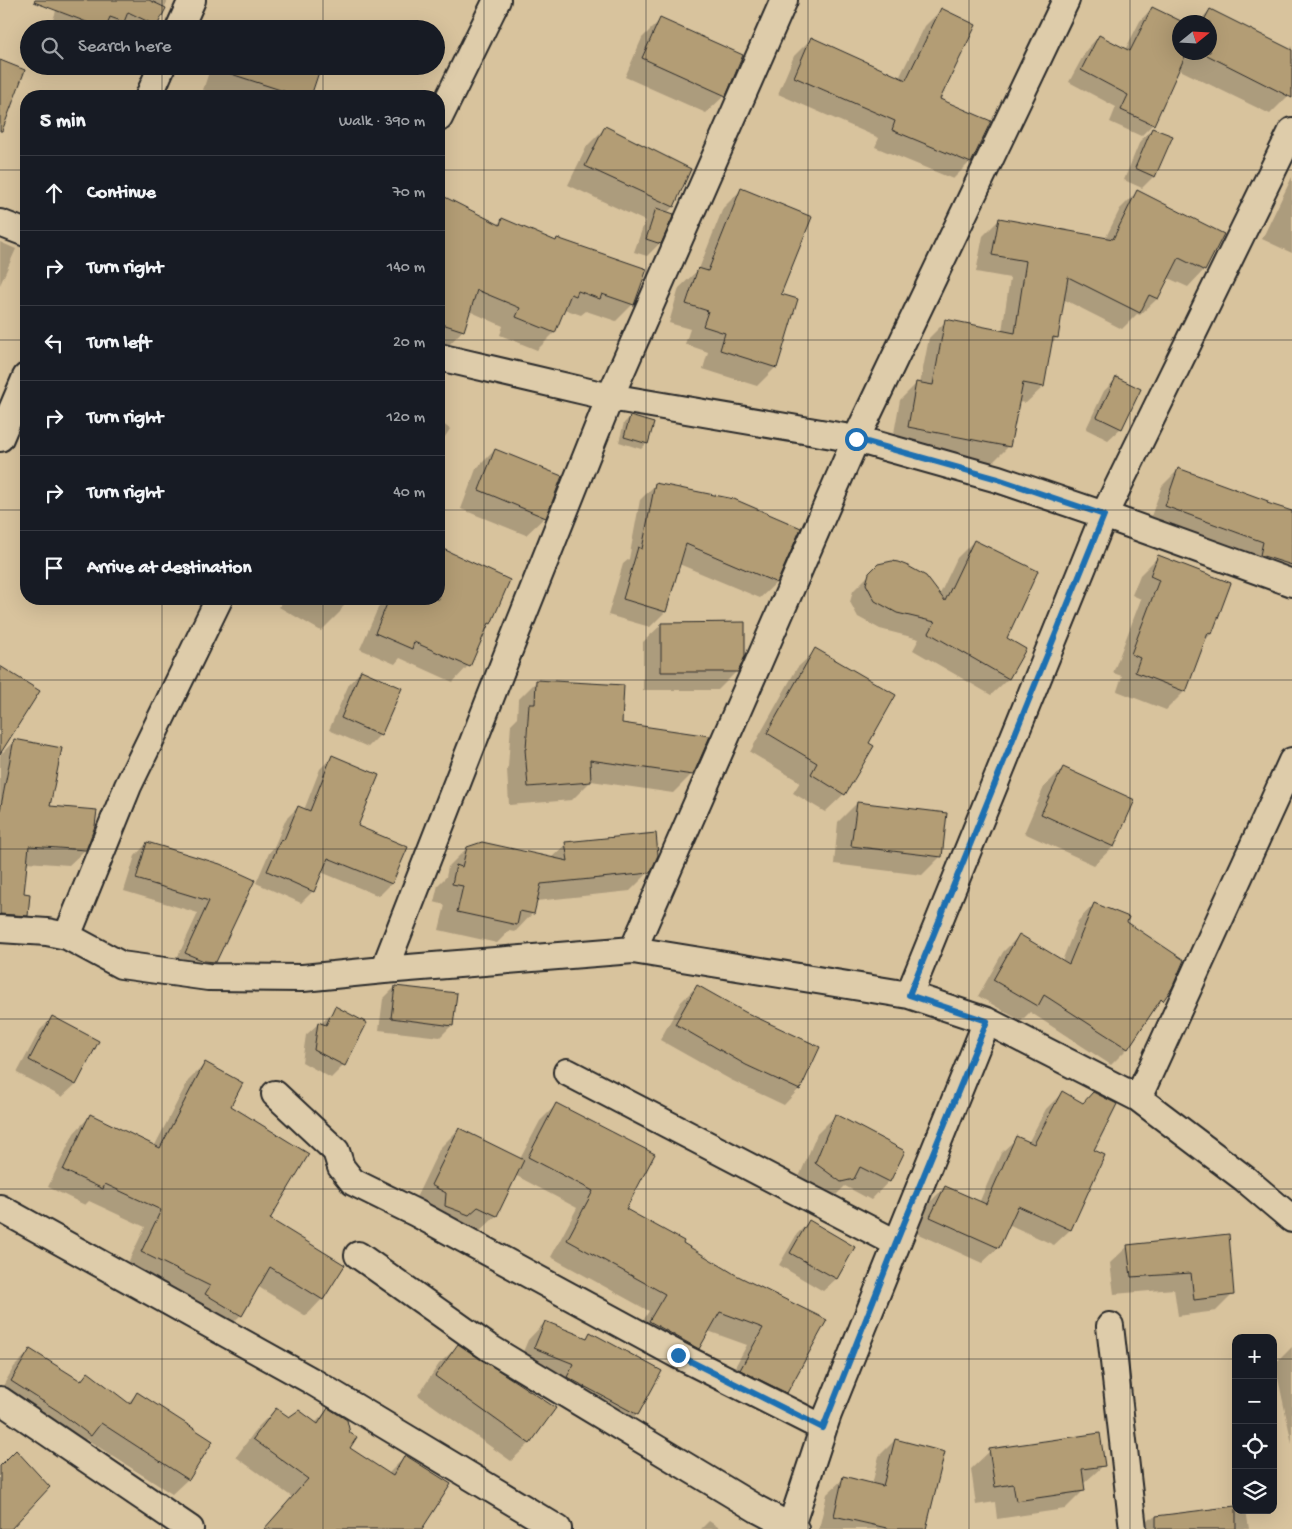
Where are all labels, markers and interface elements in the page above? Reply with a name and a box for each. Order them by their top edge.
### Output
north arrow [1172,15,1217,60]
search box [20,20,445,75]
icon: search [38,34,66,62]
text: Search here [78,36,172,59]
text: 5 min [40,110,85,135]
text: Walk · 390 m [339,113,425,132]
icon: ahead [40,179,68,207]
text: Continue [87,182,156,205]
text: 70 m [392,184,425,203]
icon: right [40,254,68,282]
text: Turn right [87,257,163,280]
text: 140 m [387,259,425,278]
icon: left [40,329,68,357]
text: Turn left [87,332,151,355]
text: 20 m [393,334,425,353]
icon: right [40,404,68,432]
text: Turn right [87,407,163,430]
text: 120 m [386,409,425,428]
route start [845,428,868,451]
icon: right [40,479,68,507]
text: Turn right [87,482,163,505]
text: 40 m [393,484,425,503]
icon: arrive [40,554,68,582]
text: Arrive at destination [87,557,251,580]
map controls [1232,1334,1277,1514]
button: + [1232,1334,1277,1379]
route end [667,1344,690,1367]
button: − [1232,1379,1277,1424]
button: locate [1232,1424,1277,1469]
button: layers [1232,1469,1277,1514]

